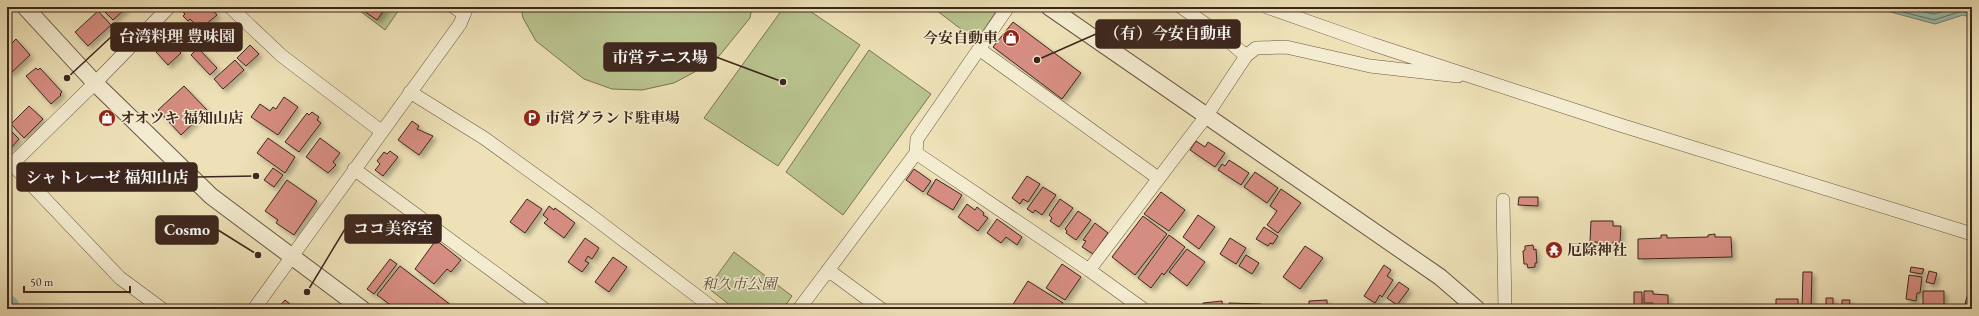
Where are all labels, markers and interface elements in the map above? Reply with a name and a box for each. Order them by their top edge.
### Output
callout: （有）今安自動車 [1096,20,1240,48]
callout: 台湾料理 豊味園 [111,23,242,51]
text: （有）今安自動車 [1104,23,1232,44]
text: 台湾料理 豊味園 [119,26,235,47]
place label: 今安自動車 [923,28,998,47]
shop icon: 今安自動車 [1001,28,1021,48]
callout: 市営テニス場 [604,43,716,71]
text: 市営テニス場 [612,47,708,68]
shop icon: オオツキ 福知山店 [97,108,117,128]
place label: オオツキ 福知山店 [120,108,243,127]
parking icon: 市営グランド駐車場 [522,108,542,128]
place label: 市営グランド駐車場 [545,108,680,127]
callout: シャトレーゼ 福知山店 [17,163,197,191]
text: シャトレーゼ 福知山店 [25,167,189,188]
callout: ココ美容室 [345,215,441,243]
callout: Cosmo [156,216,218,244]
text: ココ美容室 [353,218,433,239]
text: Cosmo [164,219,210,240]
temple icon: 厄除神社 [1544,240,1564,260]
place label: 厄除神社 [1567,240,1627,259]
scale bar [24,268,130,294]
text: 50 m [30,274,54,290]
park label: 和久市公園 [701,274,779,293]

